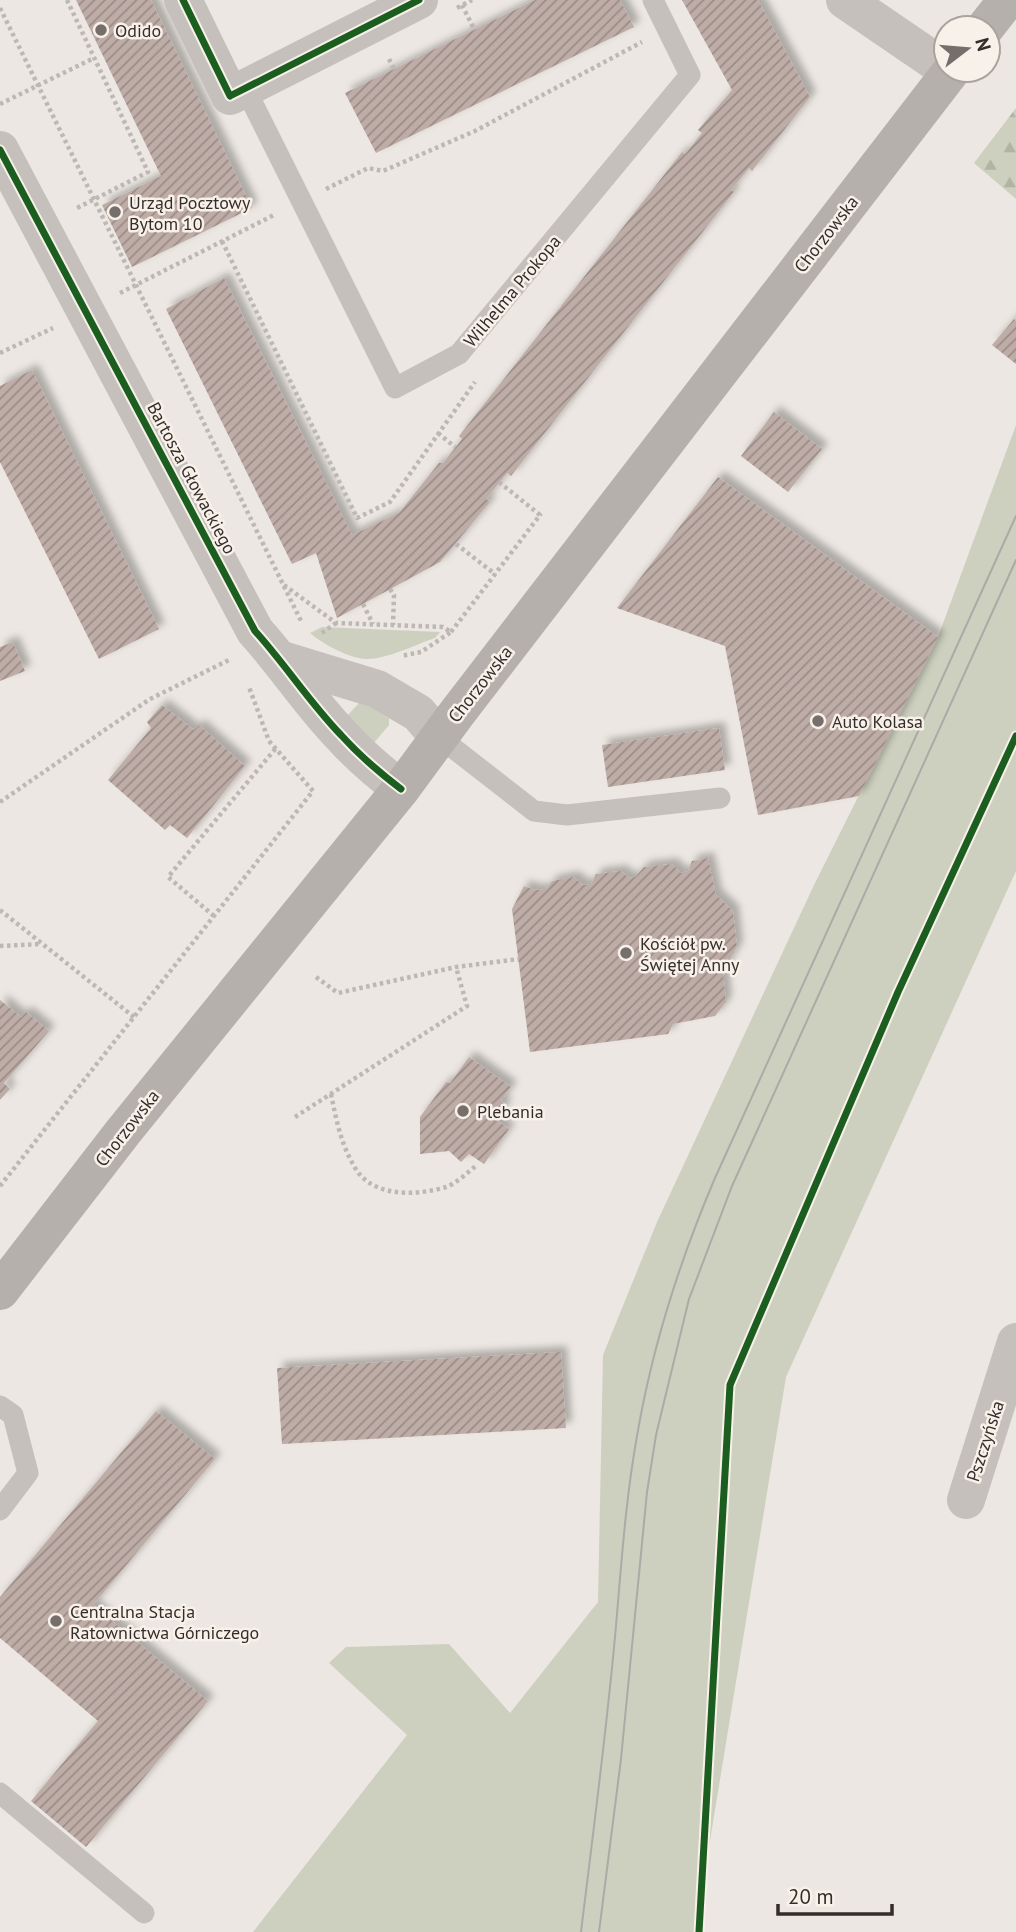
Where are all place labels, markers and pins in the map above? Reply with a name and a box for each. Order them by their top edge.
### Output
place label: Odido [115,19,161,42]
marker: Odido [93,22,109,38]
place label: Urząd Pocztowy Bytom 10 [129,191,251,235]
marker: Urząd Pocztowy Bytom 10 [107,204,123,220]
place label: Auto Kolasa [832,710,923,733]
marker: Auto Kolasa [810,713,826,729]
place label: Kościół pw. Świętej Anny [640,932,740,976]
marker: Kościół pw. Świętej Anny [618,945,634,961]
place label: Plebania [477,1100,544,1123]
marker: Plebania [455,1103,471,1119]
place label: Centralna Stacja Ratownictwa Górniczego [70,1600,259,1644]
marker: Centralna Stacja Ratownictwa Górniczego [48,1613,64,1629]

